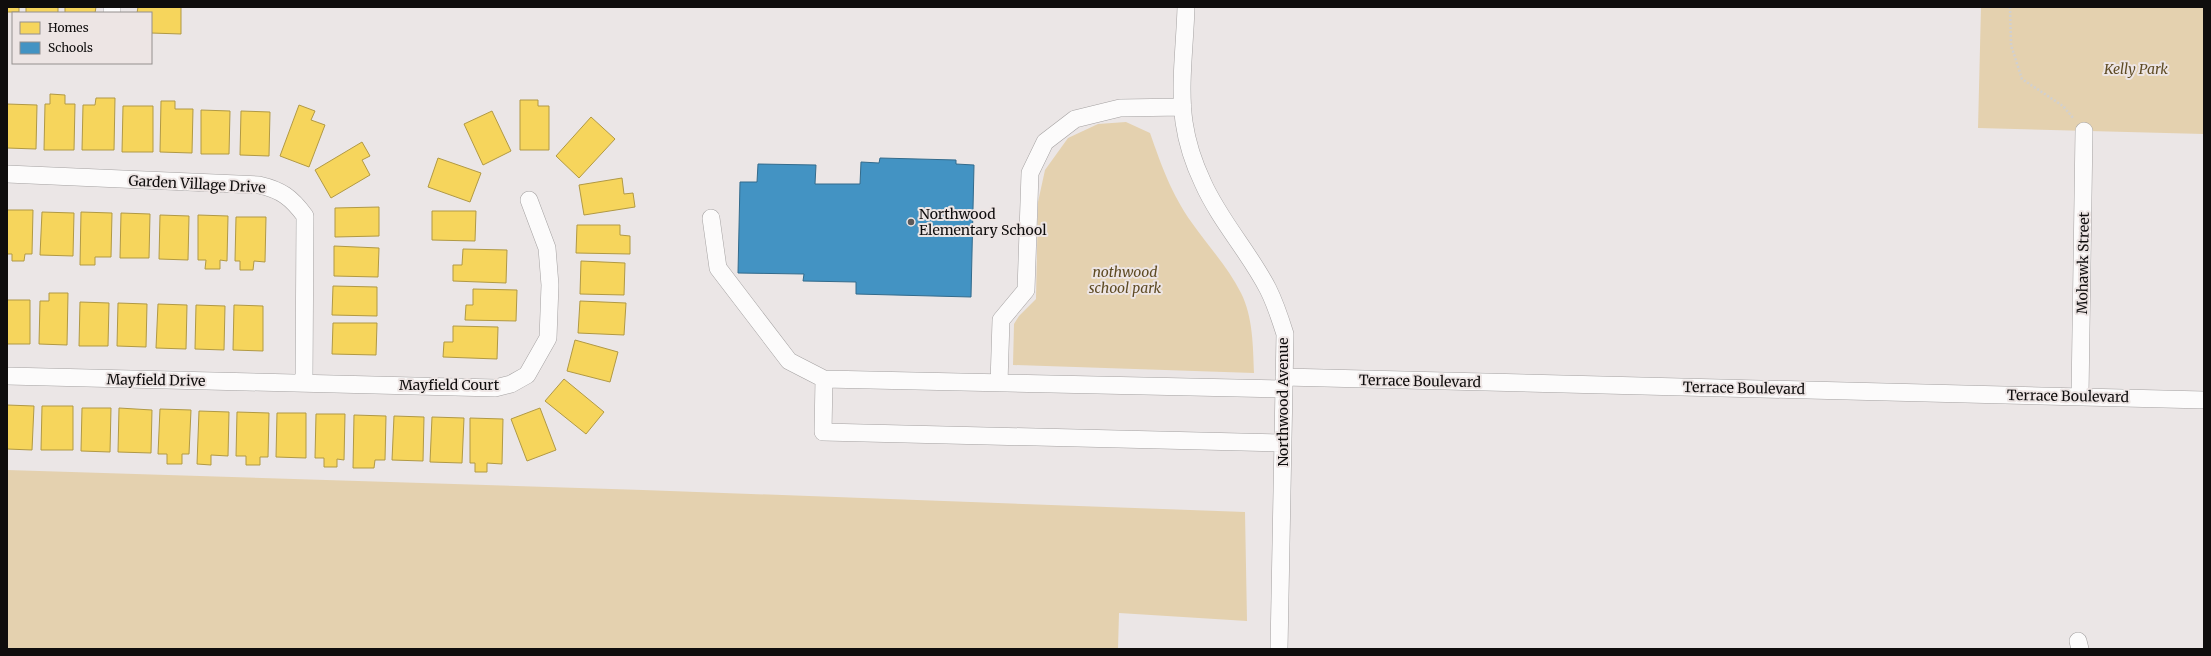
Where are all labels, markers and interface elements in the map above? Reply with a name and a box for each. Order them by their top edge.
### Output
legend [12,12,152,64]
text: Homes [48,20,89,35]
text: Schools [48,40,93,55]
park label: Kelly Park [2103,60,2168,78]
street label: Garden Village Drive [128,171,266,197]
place label: Northwood Elementary School [919,205,1047,239]
street label: Mohawk Street [2073,211,2093,314]
marker: Northwood Elementary School [906,217,916,227]
park label: nothwood school park [1089,263,1162,297]
street label: Northwood Avenue [1274,337,1292,467]
street label: Mayfield Drive [106,370,206,390]
street label: Terrace Boulevard [1359,371,1482,391]
street label: Mayfield Court [399,376,500,394]
street label: Terrace Boulevard [1683,378,1806,398]
street label: Terrace Boulevard [2007,386,2130,406]

